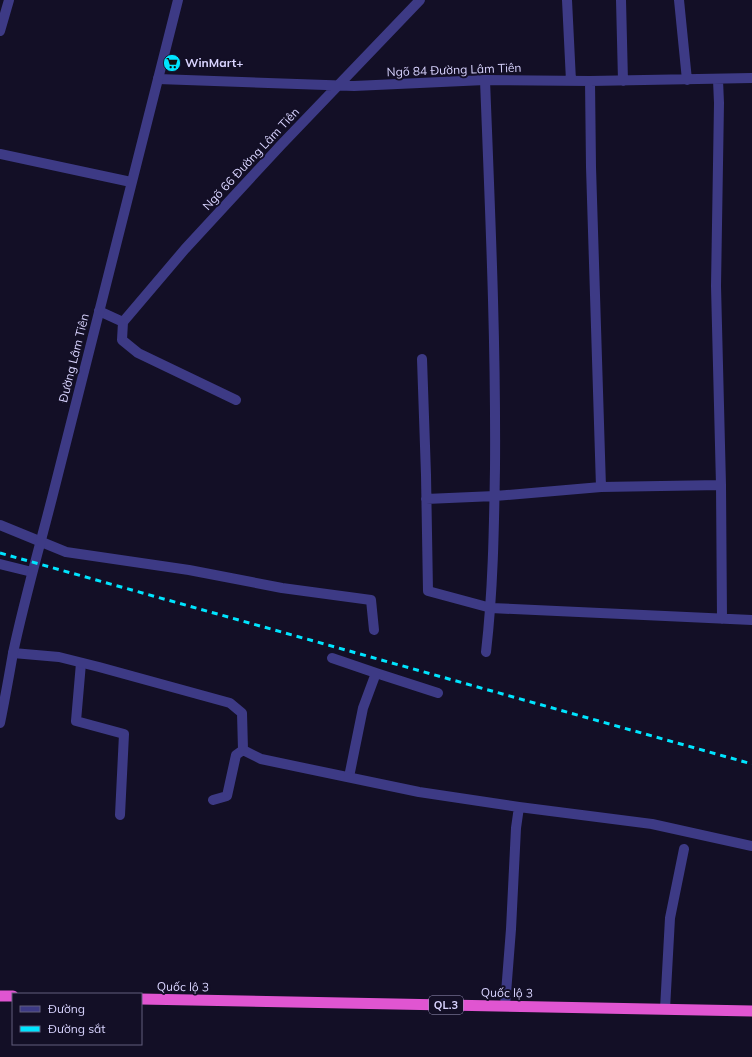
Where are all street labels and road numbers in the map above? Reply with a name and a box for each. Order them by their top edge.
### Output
street label: Ngõ 84 Đường Lâm Tiên [386,60,522,79]
street label: Ngõ 66 Đường Lâm Tiên [199,104,302,213]
street label: Đường Lâm Tiên [55,312,92,404]
street label: Quốc lộ 3 [157,979,209,994]
street label: Quốc lộ 3 [481,985,533,1000]
road number: QL.3 [429,996,463,1014]

